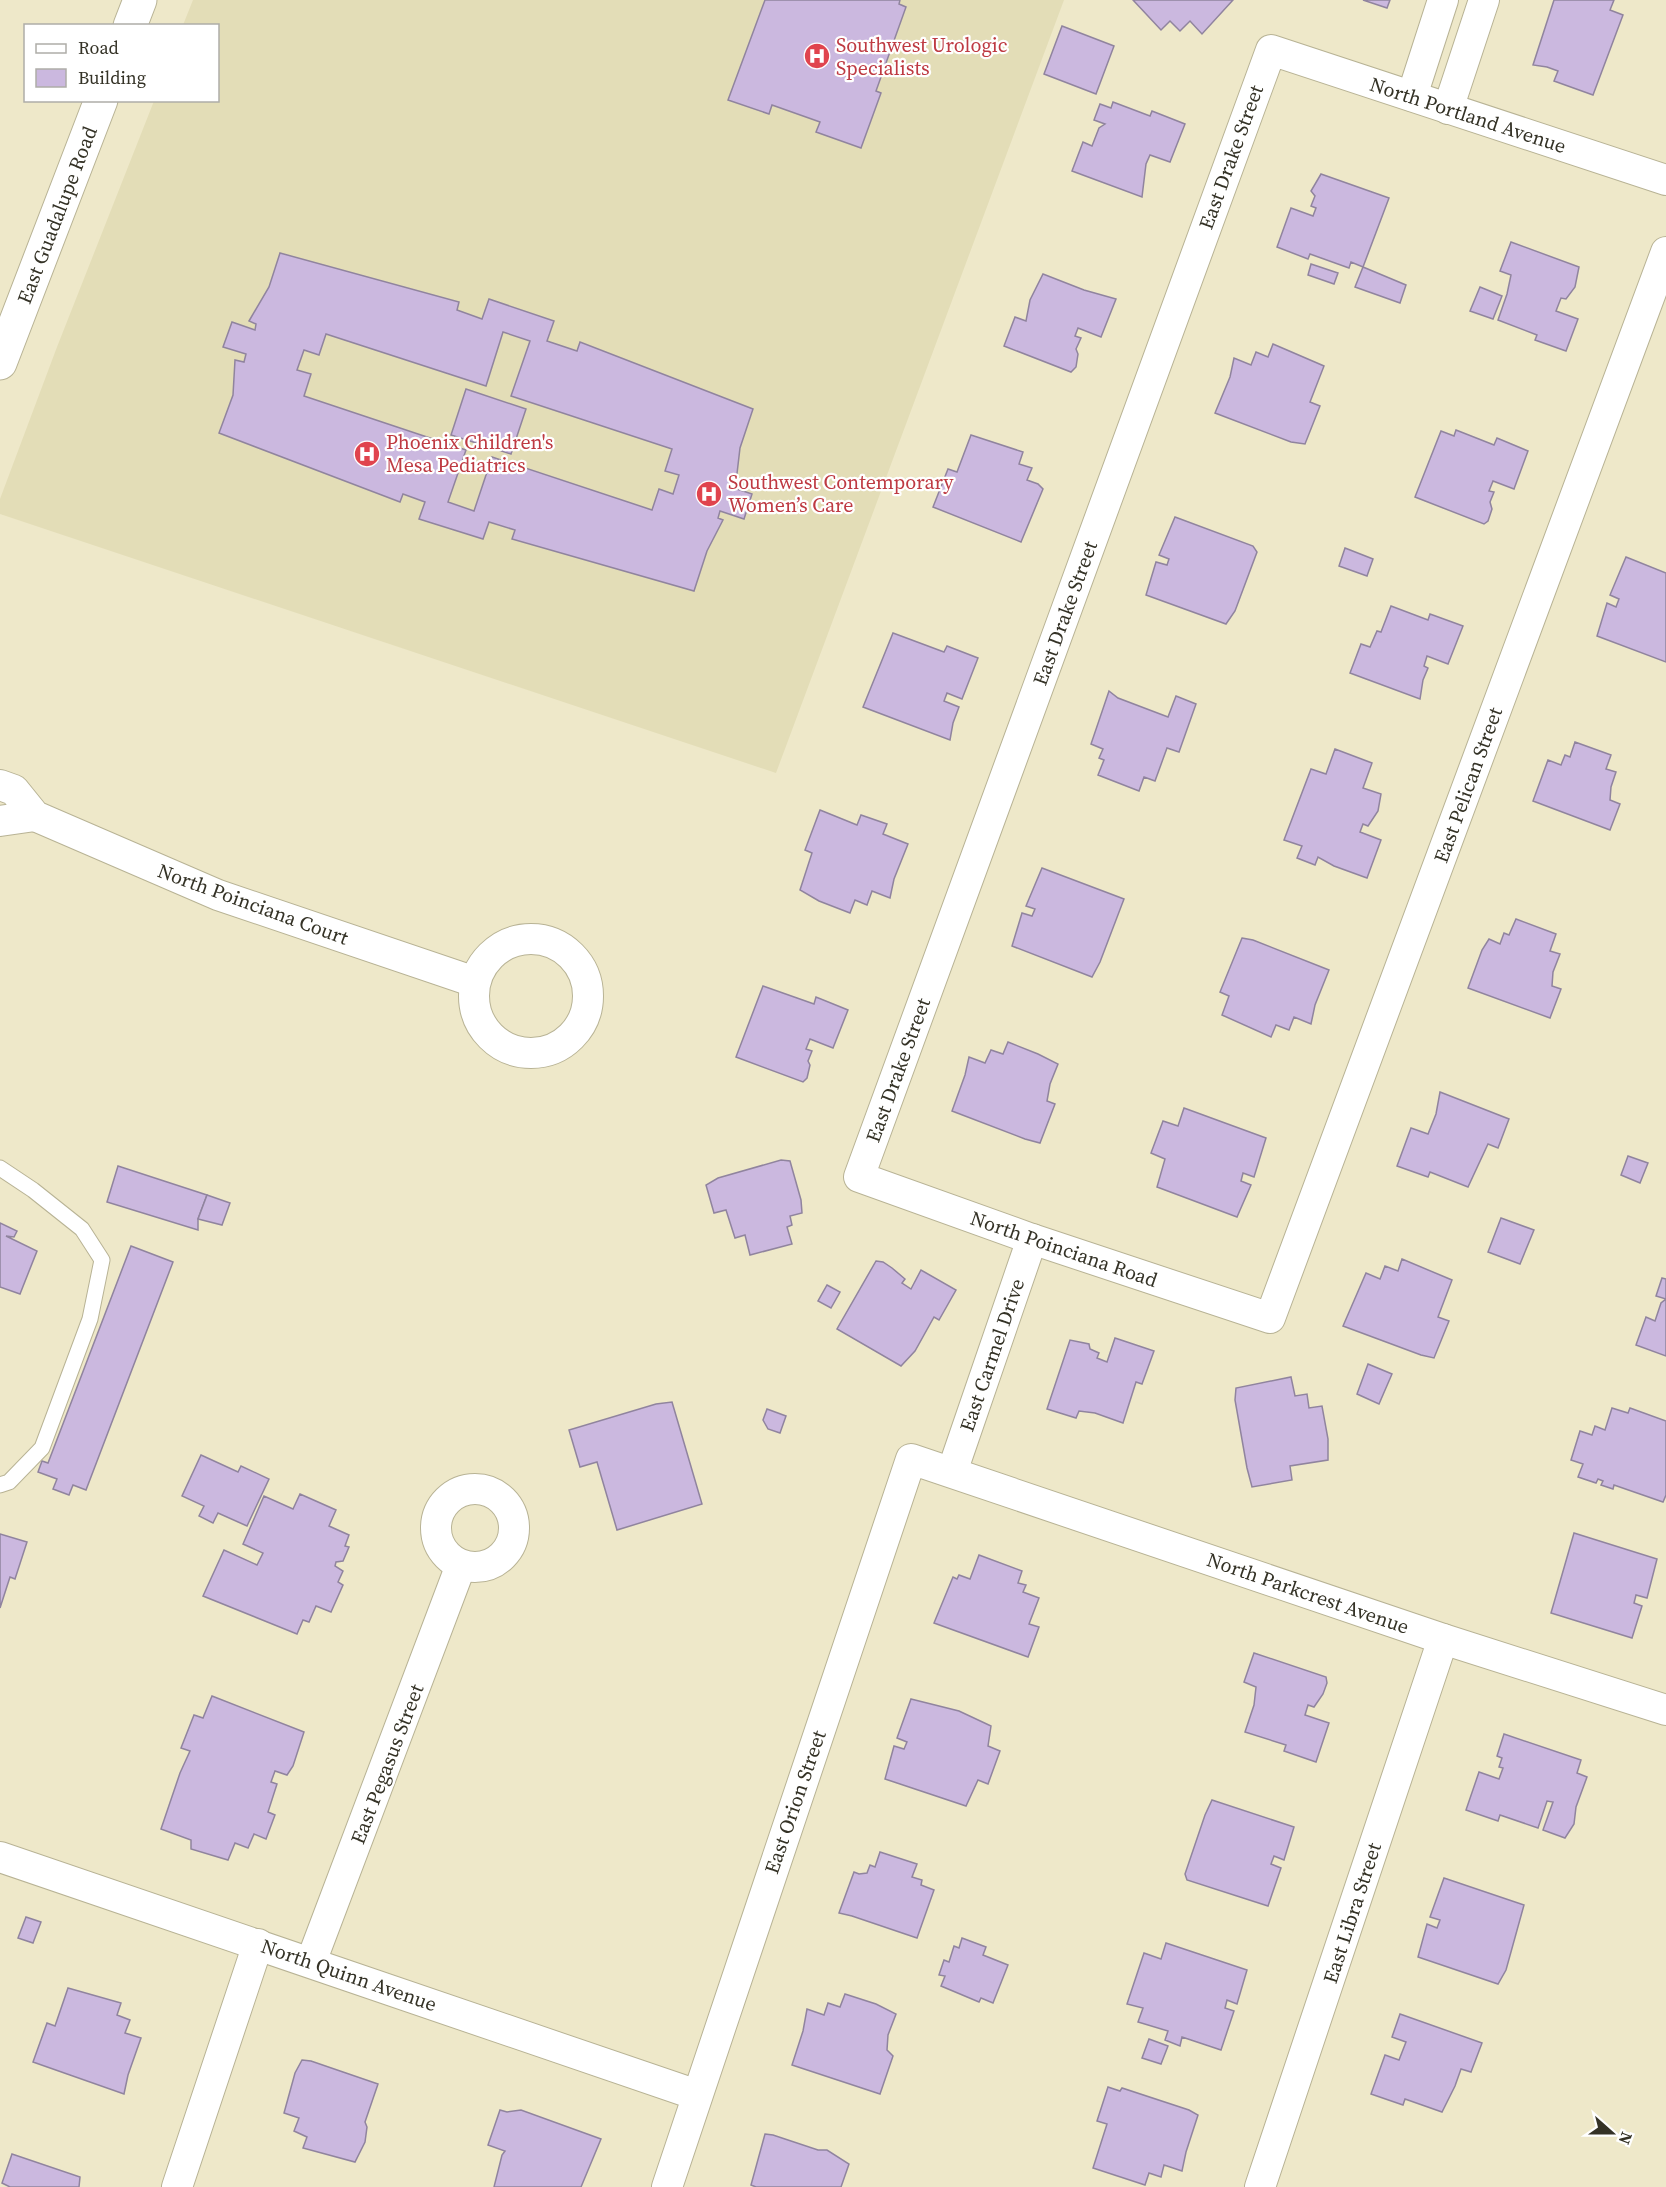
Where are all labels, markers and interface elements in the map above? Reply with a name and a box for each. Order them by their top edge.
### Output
legend [24,24,219,102]
place label: Southwest Urologic Specialists [836,31,1008,82]
text: Road [78,35,119,60]
hospital icon: Southwest Urologic Specialists [802,41,832,71]
text: Building [78,65,146,90]
street label: North Portland Avenue [1366,70,1570,160]
street label: East Drake Street [1192,80,1270,233]
street label: East Guadalupe Road [10,122,104,308]
place label: Phoenix Children's Mesa Pediatrics [386,428,553,479]
hospital icon: Phoenix Children's Mesa Pediatrics [352,439,382,469]
place label: Southwest Contemporary Women’s Care [728,468,954,519]
hospital icon: Southwest Contemporary Women’s Care [694,479,724,509]
street label: East Drake Street [1026,536,1104,689]
street label: East Pelican Street [1427,703,1509,867]
street label: North Poinciana Court [154,856,353,952]
street label: East Drake Street [859,993,937,1146]
street label: North Poinciana Road [967,1204,1162,1294]
street label: East Carmel Drive [953,1275,1031,1435]
street label: North Parkcrest Avenue [1203,1545,1413,1641]
street label: East Pegasus Street [344,1680,431,1848]
street label: East Orion Street [757,1726,833,1878]
street label: East Libra Street [1316,1839,1388,1987]
street label: North Quinn Avenue [258,1932,440,2018]
north arrow [1582,2103,1642,2163]
text: N [1614,2129,1638,2148]

